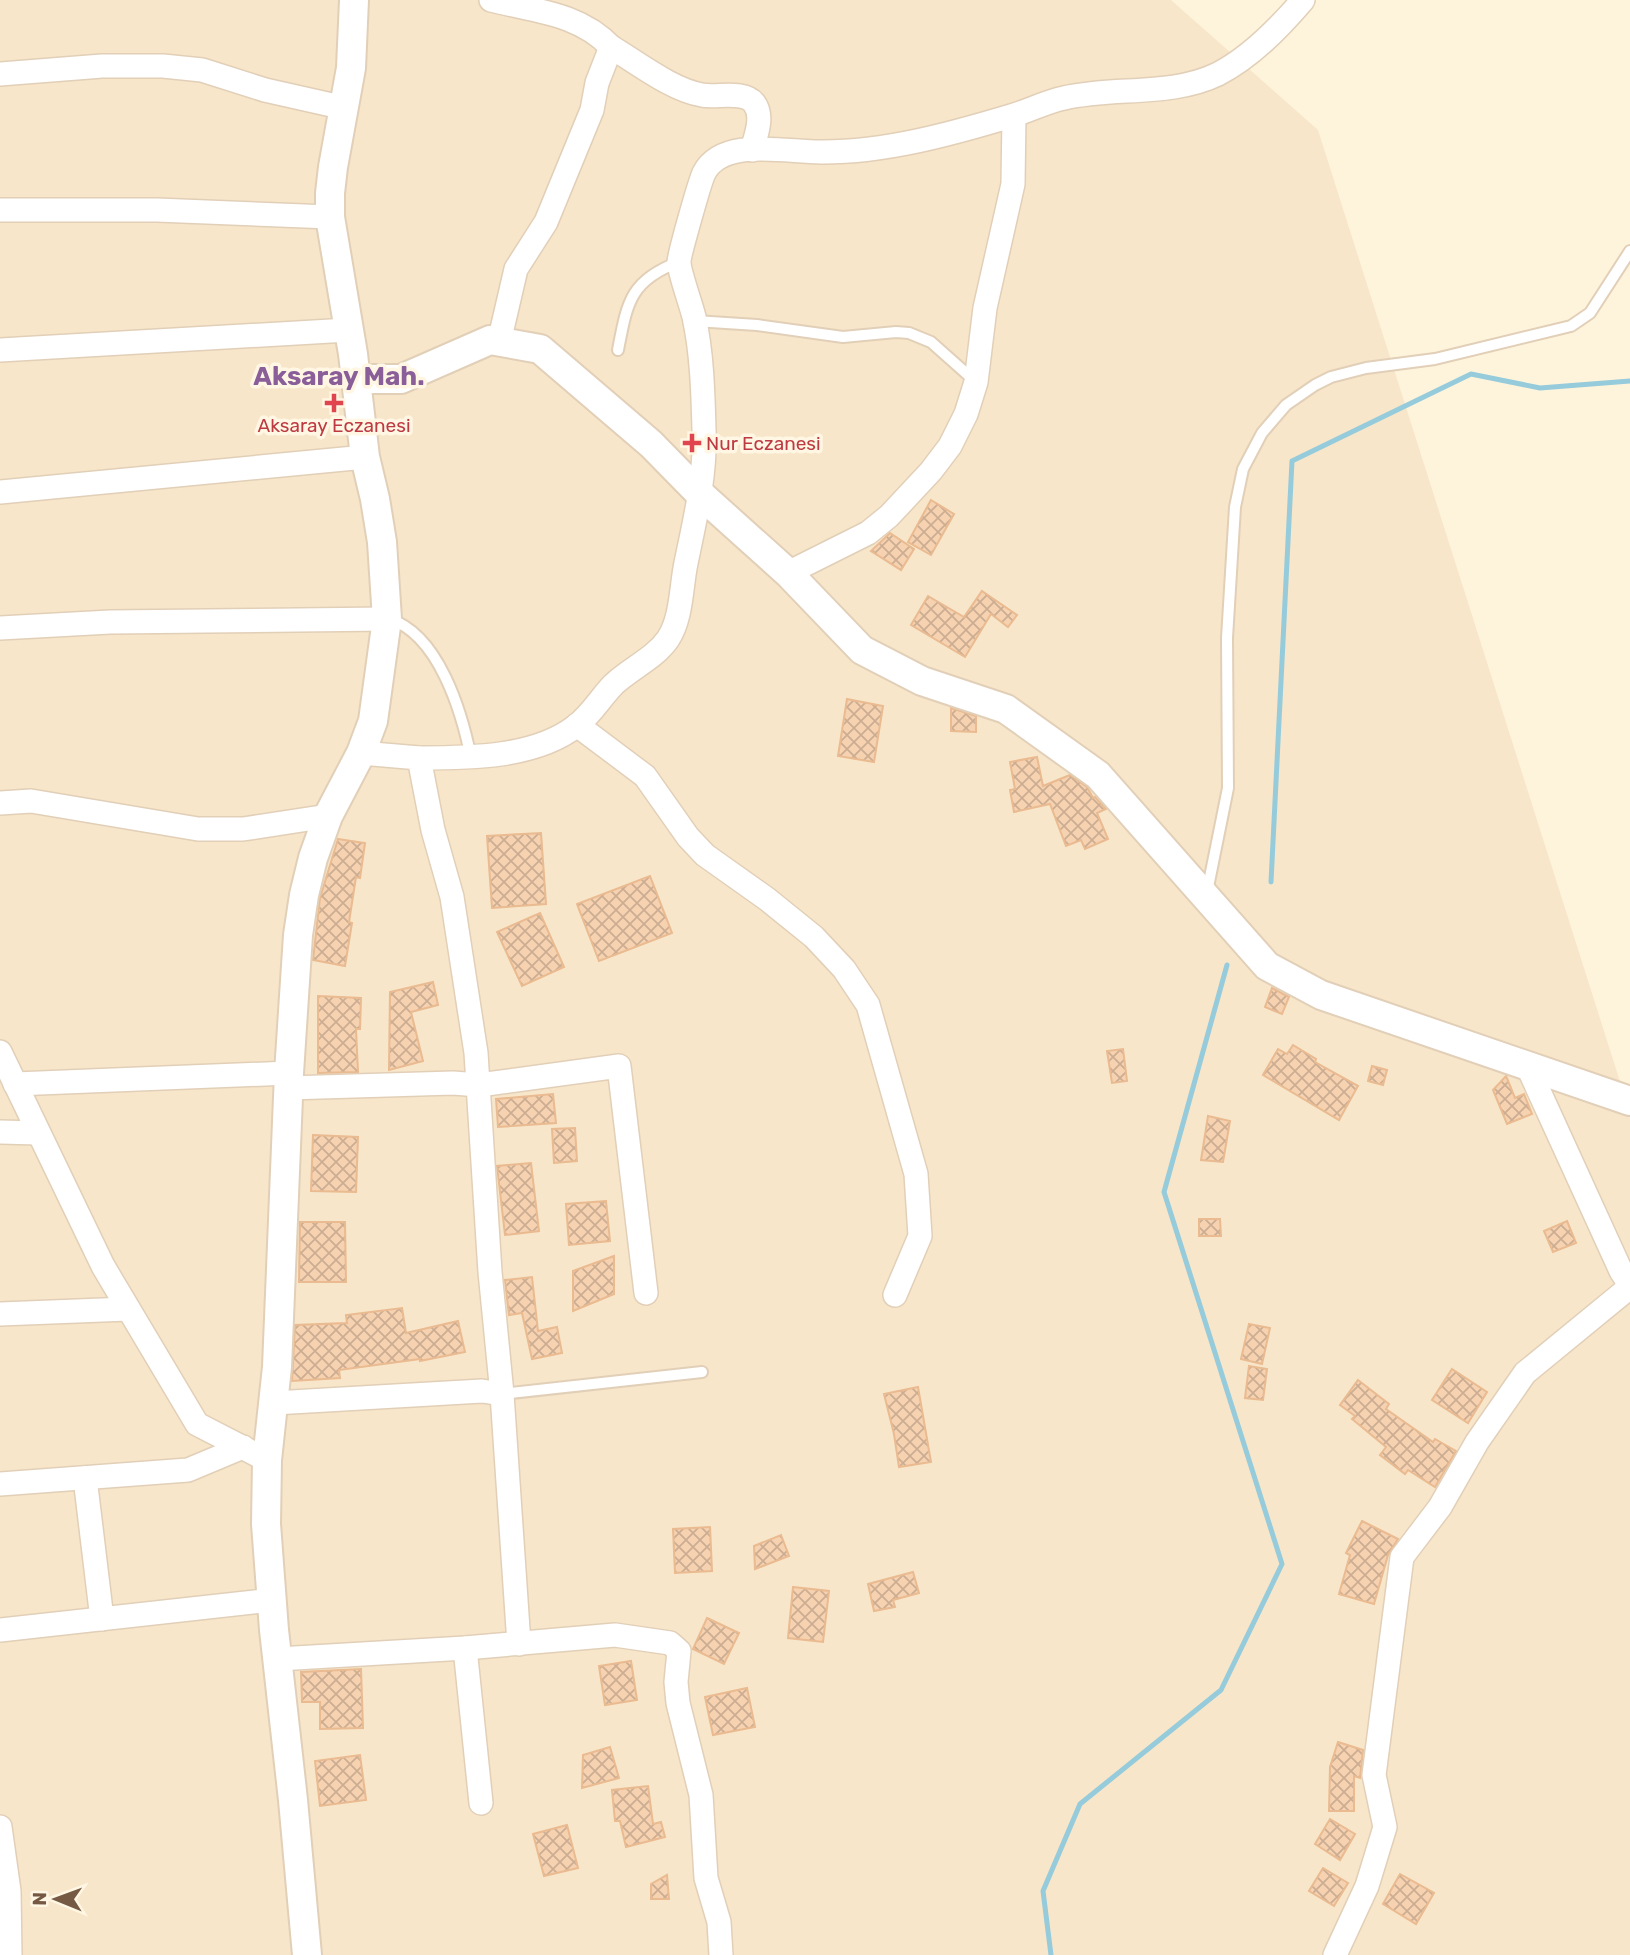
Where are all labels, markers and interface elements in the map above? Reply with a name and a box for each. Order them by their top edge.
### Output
district label: Aksaray Mah. [253,361,425,392]
marker: Aksaray Eczanesi [326,395,342,411]
place label: Aksaray Eczanesi [257,414,411,437]
place label: Nur Eczanesi [706,432,821,455]
marker: Nur Eczanesi [684,435,700,451]
north arrow [21,1864,91,1934]
text: N [28,1892,51,1906]

